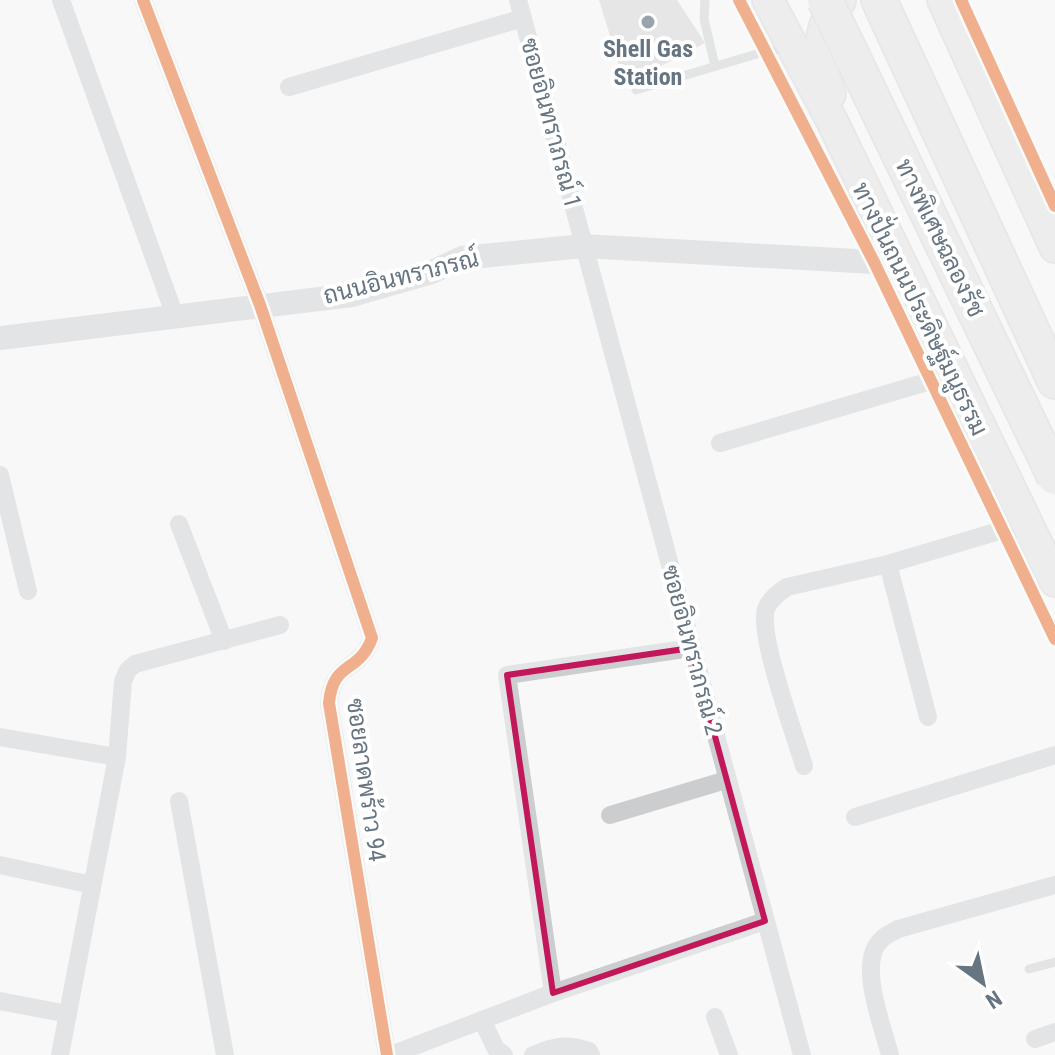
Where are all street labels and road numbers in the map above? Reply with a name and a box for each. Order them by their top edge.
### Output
street label: ซอยอินทราภรณ์ 1 [515,34,589,211]
street label: ทางพิเศษฉลองรัช [890,154,990,322]
street label: ทางปั่นถนนประดิษฐ์มนูธรรม [844,175,999,442]
street label: ถนนอินทราภรณ์ [320,242,482,310]
street label: ซอยอินทราภรณ์ 2 [656,561,730,738]
street label: ซอยลาดพร้าว 94 [341,697,392,863]

